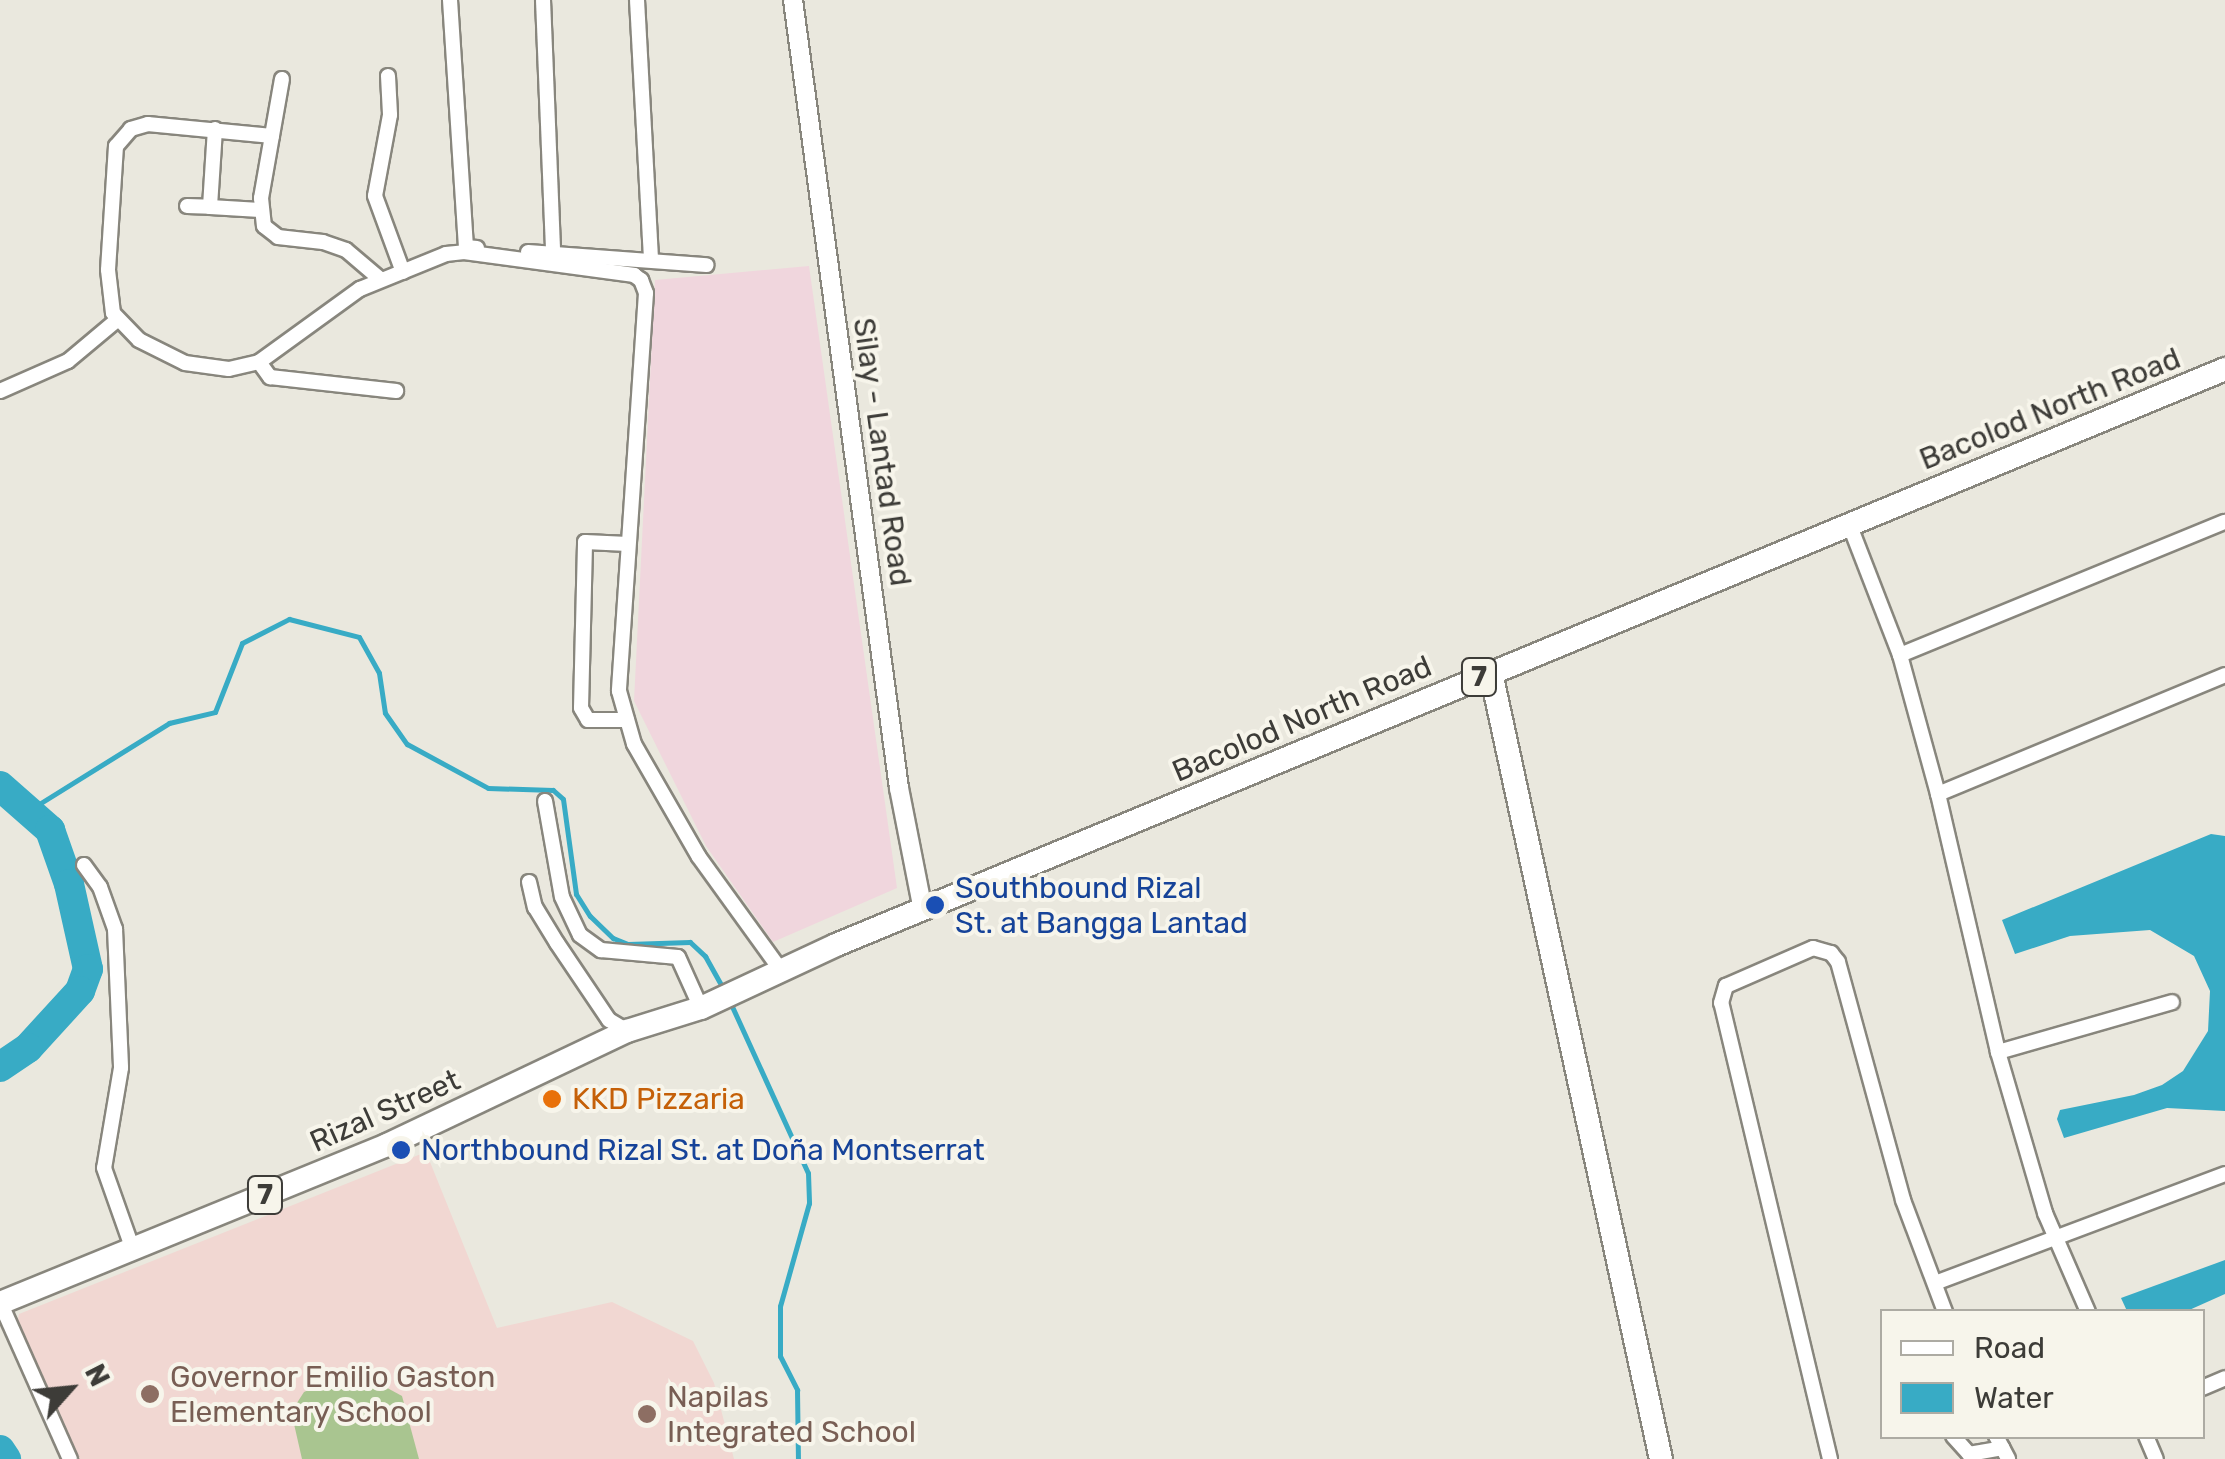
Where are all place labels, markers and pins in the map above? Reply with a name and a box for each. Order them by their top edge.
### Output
place label: Southbound Rizal St. at Bangga Lantad [955,870,1248,940]
marker: Southbound Rizal St. at Bangga Lantad [924,894,946,916]
place label: KKD Pizzaria [572,1081,745,1117]
marker: KKD Pizzaria [541,1088,563,1110]
place label: Northbound Rizal St. at Doña Montserrat [421,1132,985,1168]
marker: Northbound Rizal St. at Doña Montserrat [390,1139,412,1161]
place label: Governor Emilio Gaston Elementary School [170,1359,496,1430]
place label: Napilas Integrated School [667,1379,916,1450]
marker: Governor Emilio Gaston Elementary School [139,1383,161,1405]
marker: Napilas Integrated School [636,1403,658,1425]

